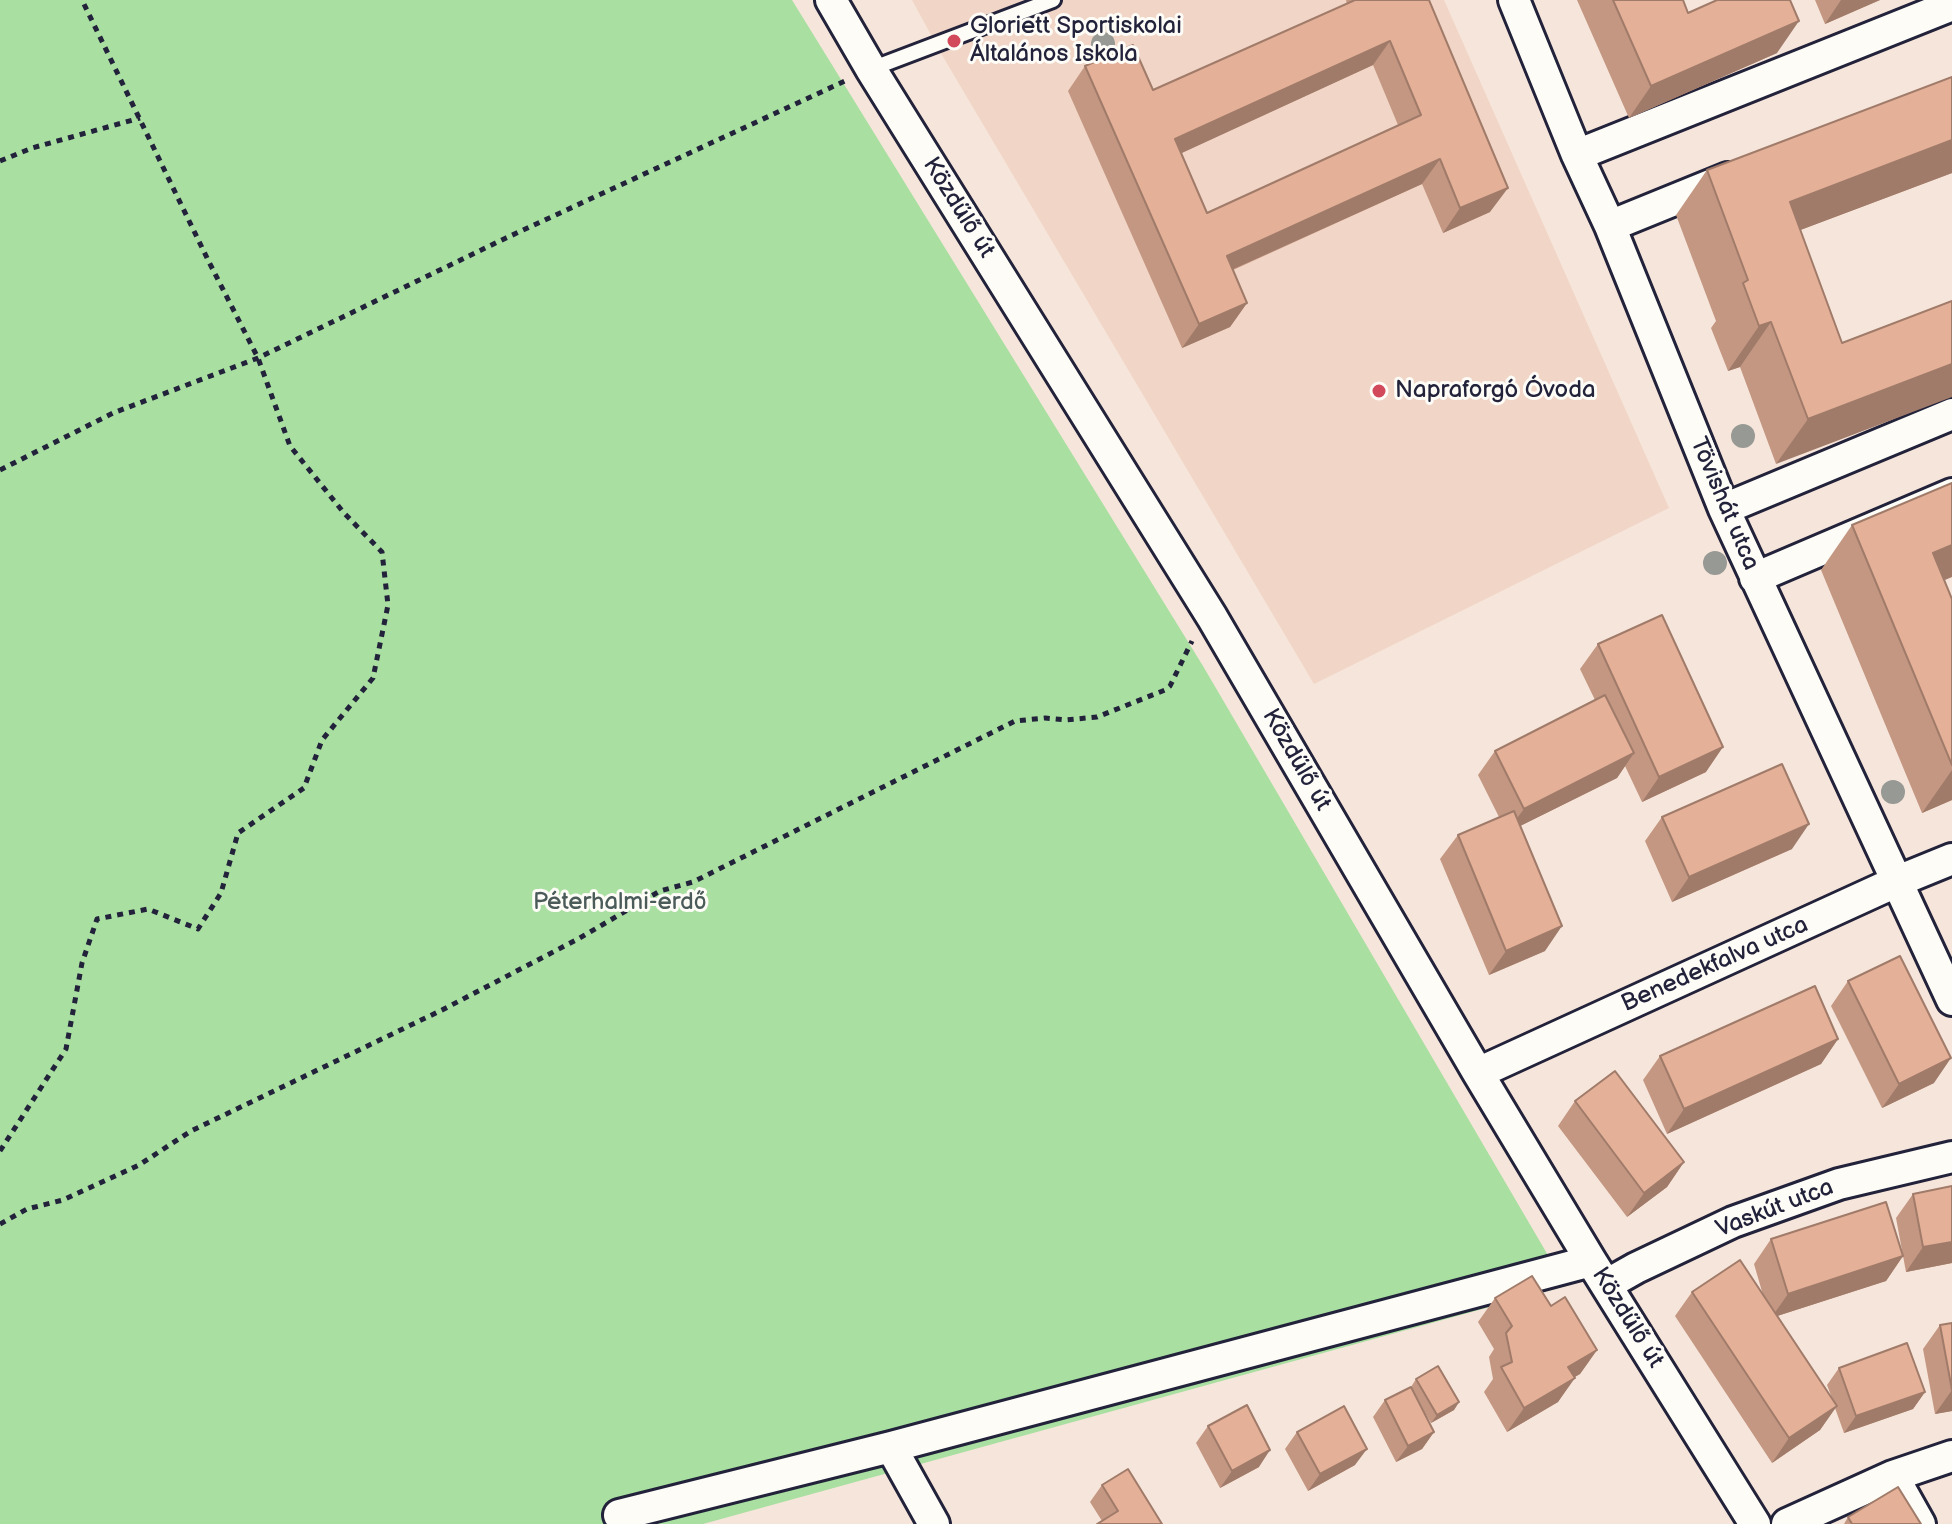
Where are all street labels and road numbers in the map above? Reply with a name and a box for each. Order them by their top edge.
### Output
street label: Közdűlő út [916,153,1000,263]
street label: Tövishát utca [1683,433,1765,575]
street label: Közdűlő út [1255,704,1337,816]
street label: Benedekfalva utca [1617,911,1813,1019]
street label: Vaskút utca [1712,1173,1838,1245]
street label: Közdűlő út [1585,1263,1669,1373]

